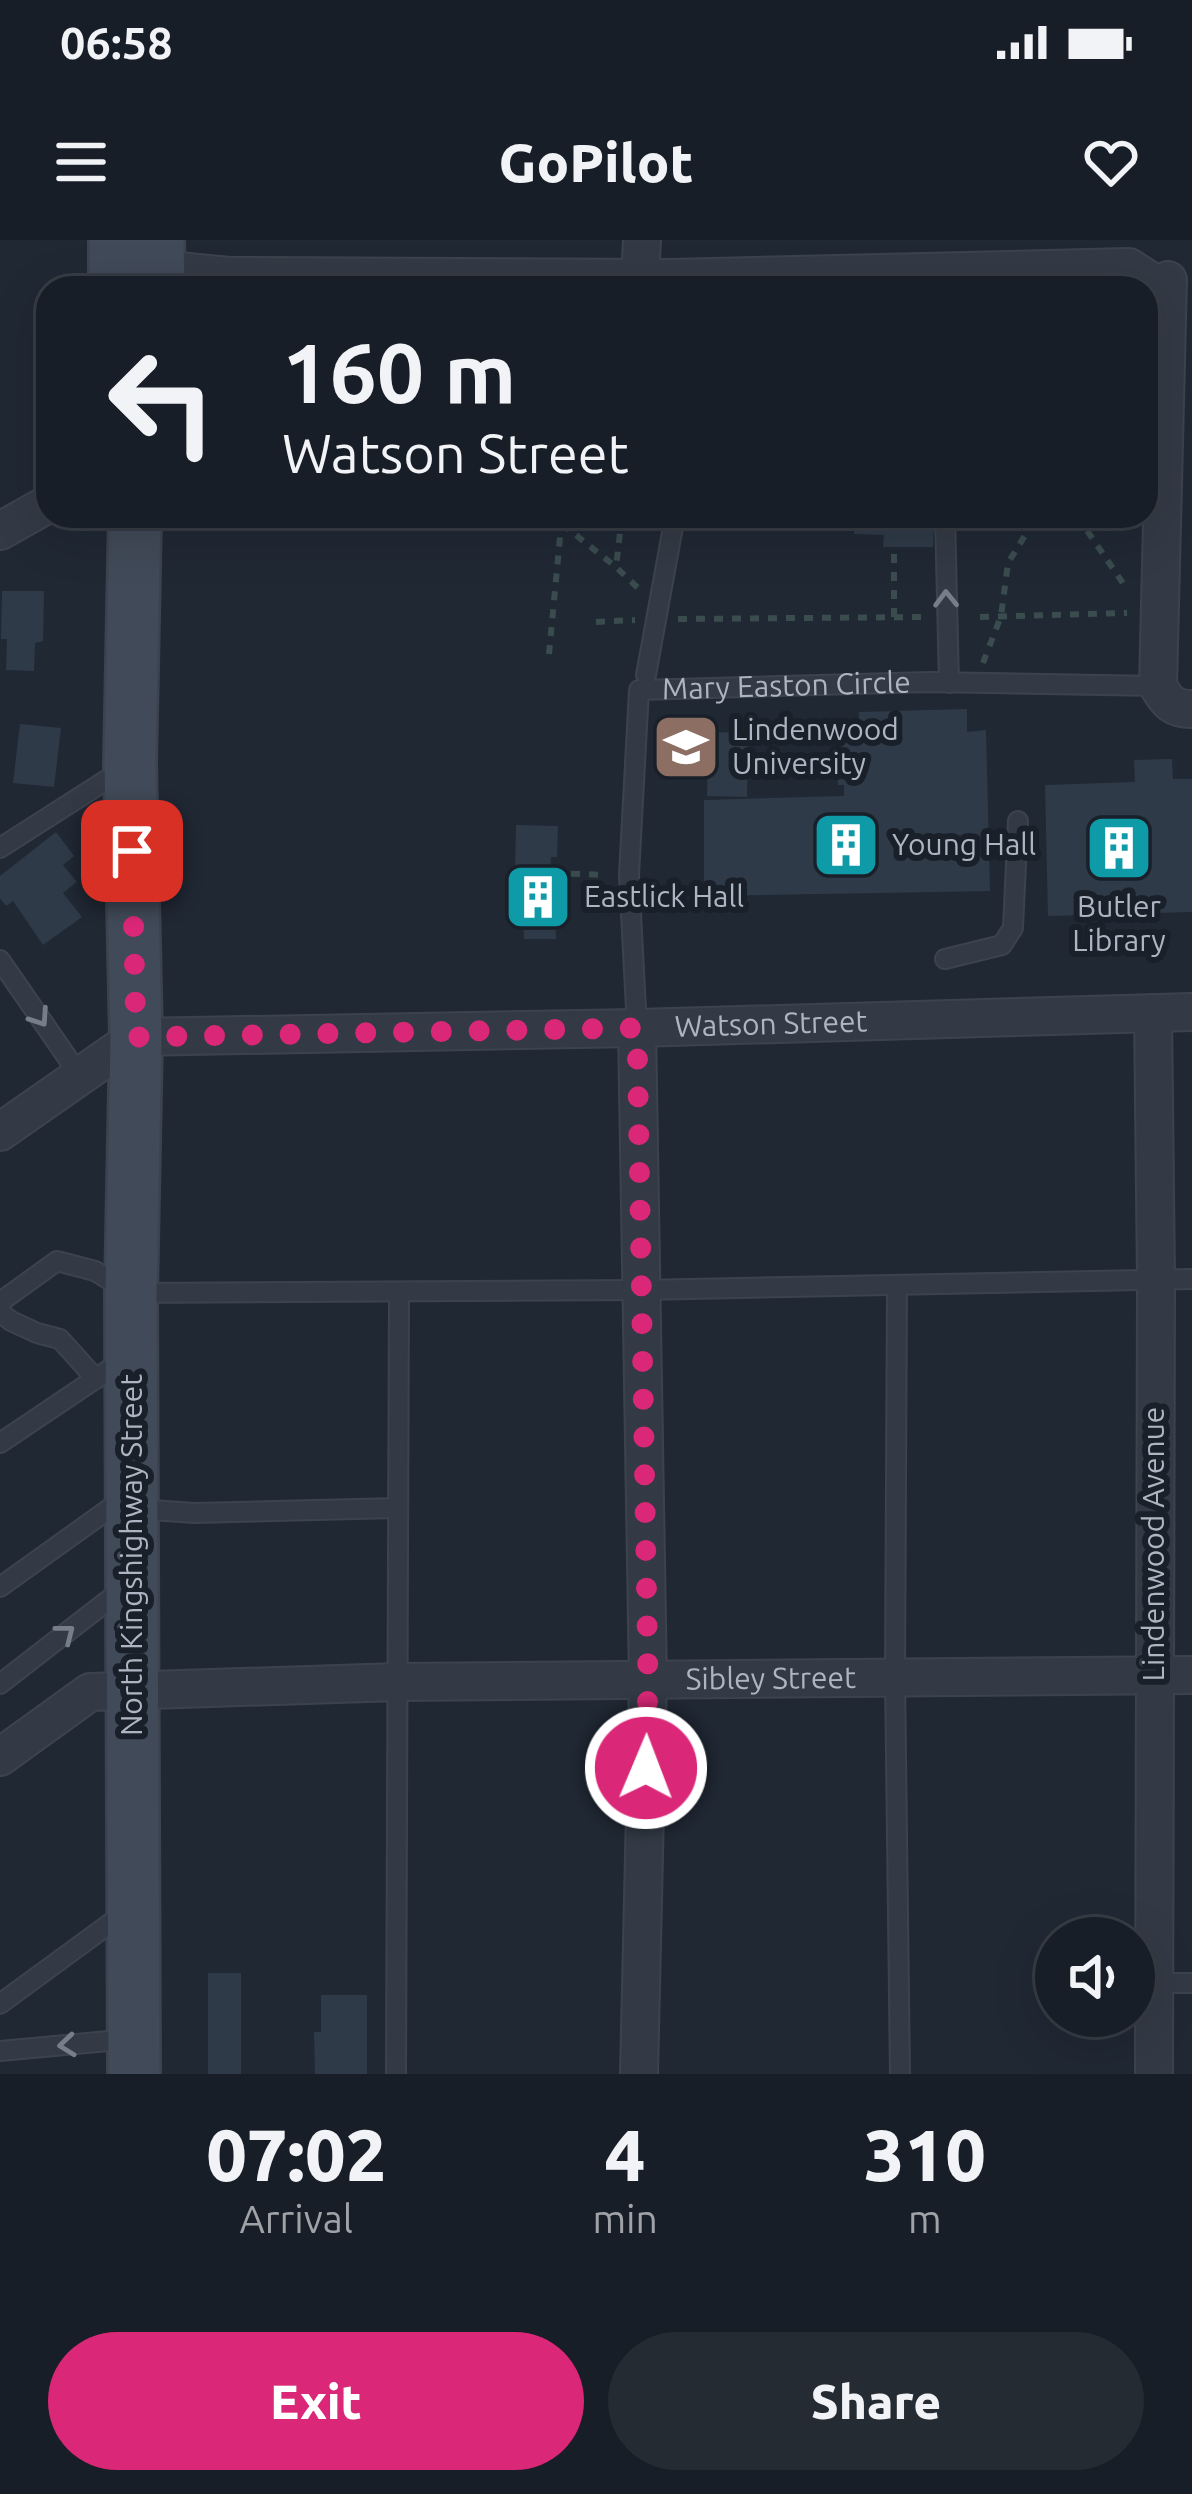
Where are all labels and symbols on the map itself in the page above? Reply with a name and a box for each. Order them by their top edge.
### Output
one-way arrow [933,589,959,608]
street label: Mary Easton Circle [662,665,911,705]
school or university icon: Lindenwood University [651,712,721,782]
place label: Lindenwood University [732,712,899,780]
pin [81,800,183,902]
building icon: Young Hall [811,810,881,880]
building icon: Butler Library [1084,813,1154,883]
place label: Young Hall [892,827,1036,861]
building icon: Eastlick Hall [503,862,573,932]
place label: Eastlick Hall [584,879,744,913]
place label: Butler Library [1072,889,1166,957]
street label: Watson Street [674,1003,868,1043]
one-way arrow [26,1005,48,1027]
street label: North Kingshighway Street [114,1374,148,1736]
street label: Lindenwood Avenue [1136,1407,1170,1681]
one-way arrow [53,1626,75,1647]
street label: Sibley Street [686,1660,856,1695]
position arrow [583,1705,709,1831]
one-way arrow [57,2032,76,2057]

